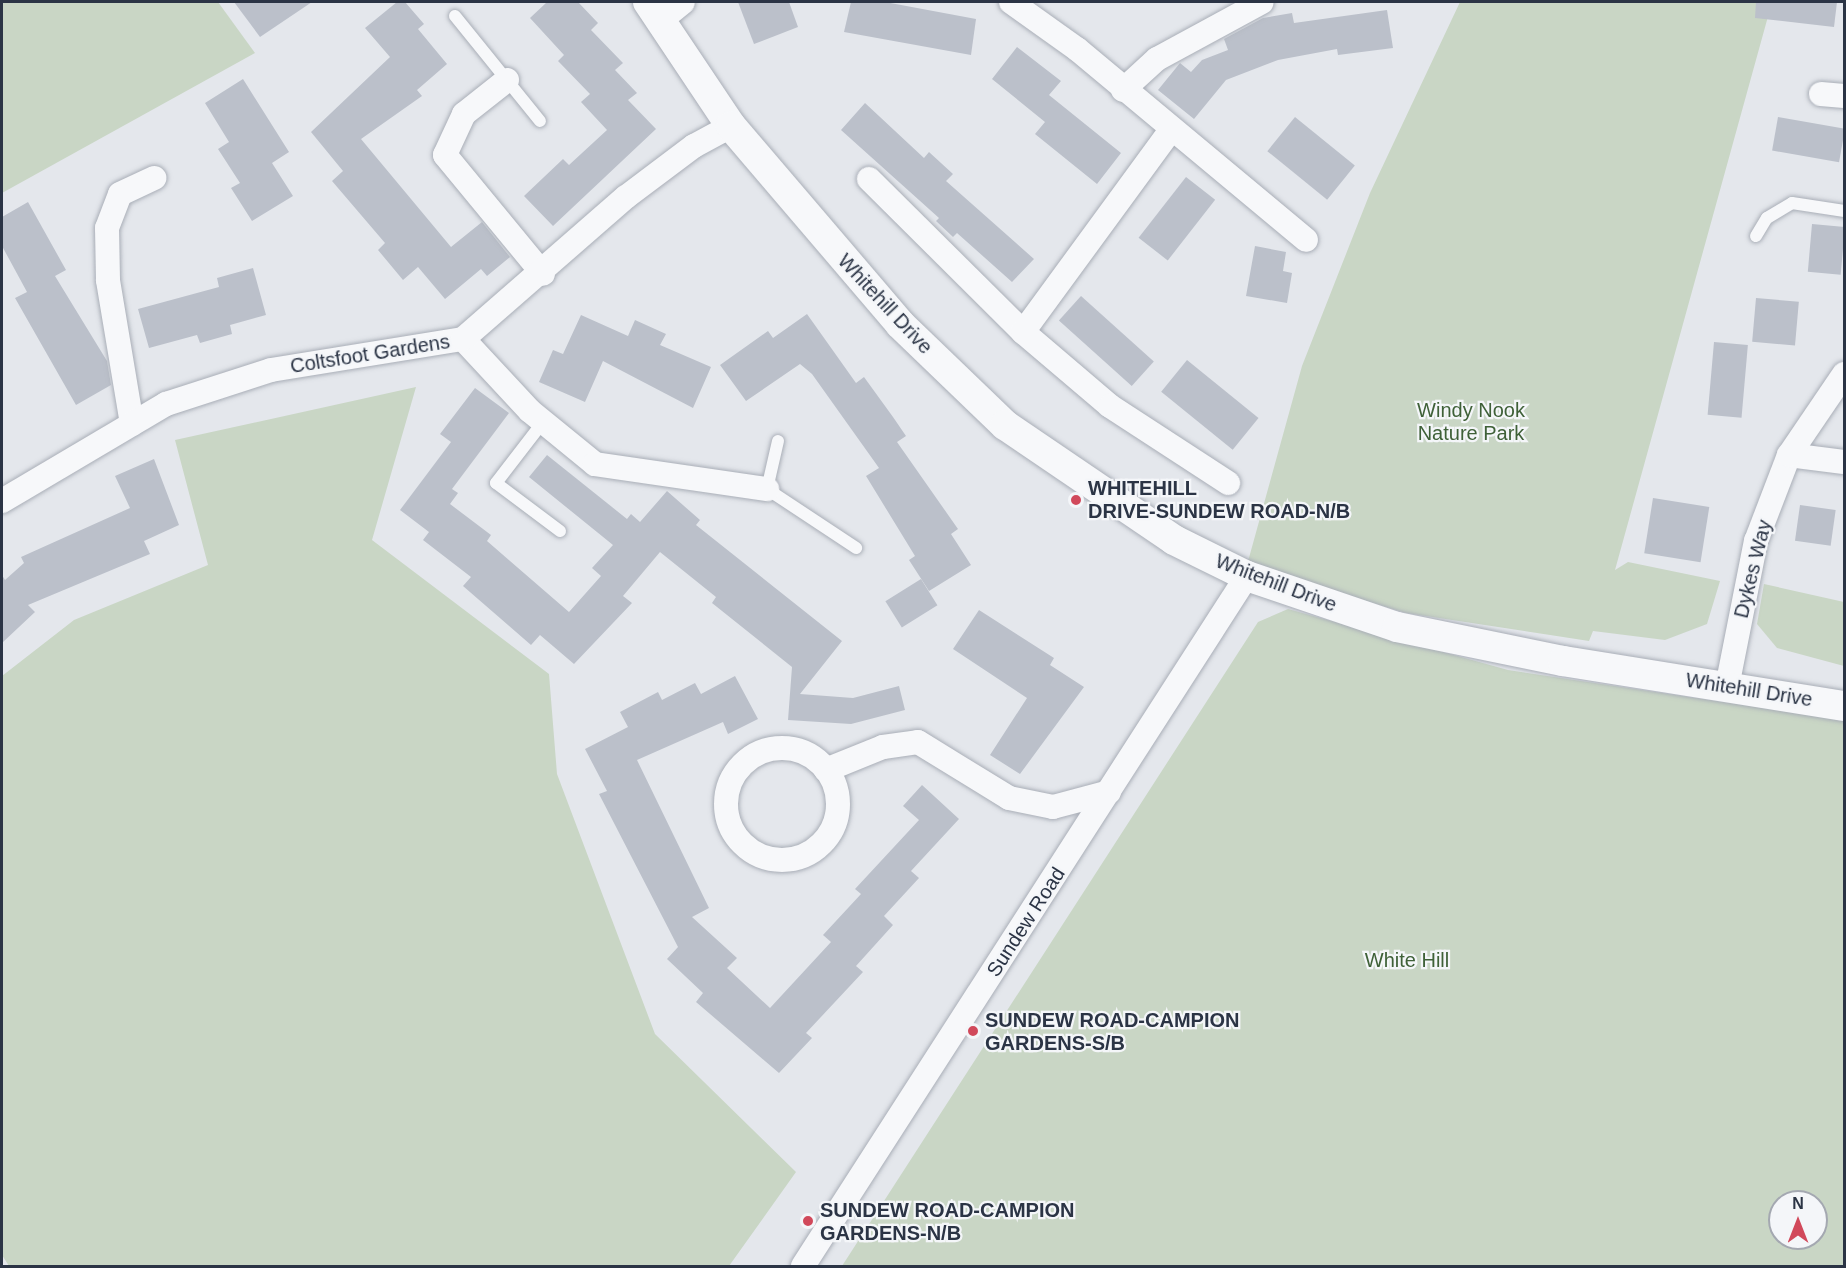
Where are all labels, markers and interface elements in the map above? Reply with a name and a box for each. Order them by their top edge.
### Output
street label: Whitehill Drive [833,249,937,359]
street label: Coltsfoot Gardens [289,330,451,378]
park label: Windy Nook Nature Park [1417,399,1525,446]
place label: WHITEHILL DRIVE-SUNDEW ROAD-N/B [1088,476,1350,523]
marker: WHITEHILL DRIVE-SUNDEW ROAD-N/B [1069,493,1083,507]
street label: Dykes Way [1729,517,1777,621]
street label: Whitehill Drive [1212,549,1340,617]
street label: Whitehill Drive [1684,668,1814,712]
street label: Sundew Road [982,863,1070,981]
park label: White Hill [1365,948,1449,972]
place label: SUNDEW ROAD-CAMPION GARDENS-S/B [985,1008,1239,1055]
marker: SUNDEW ROAD-CAMPION GARDENS-S/B [966,1024,980,1038]
north arrow [1768,1190,1828,1250]
text: N [1792,1195,1804,1212]
place label: SUNDEW ROAD-CAMPION GARDENS-N/B [820,1198,1074,1245]
marker: SUNDEW ROAD-CAMPION GARDENS-N/B [801,1214,815,1228]

